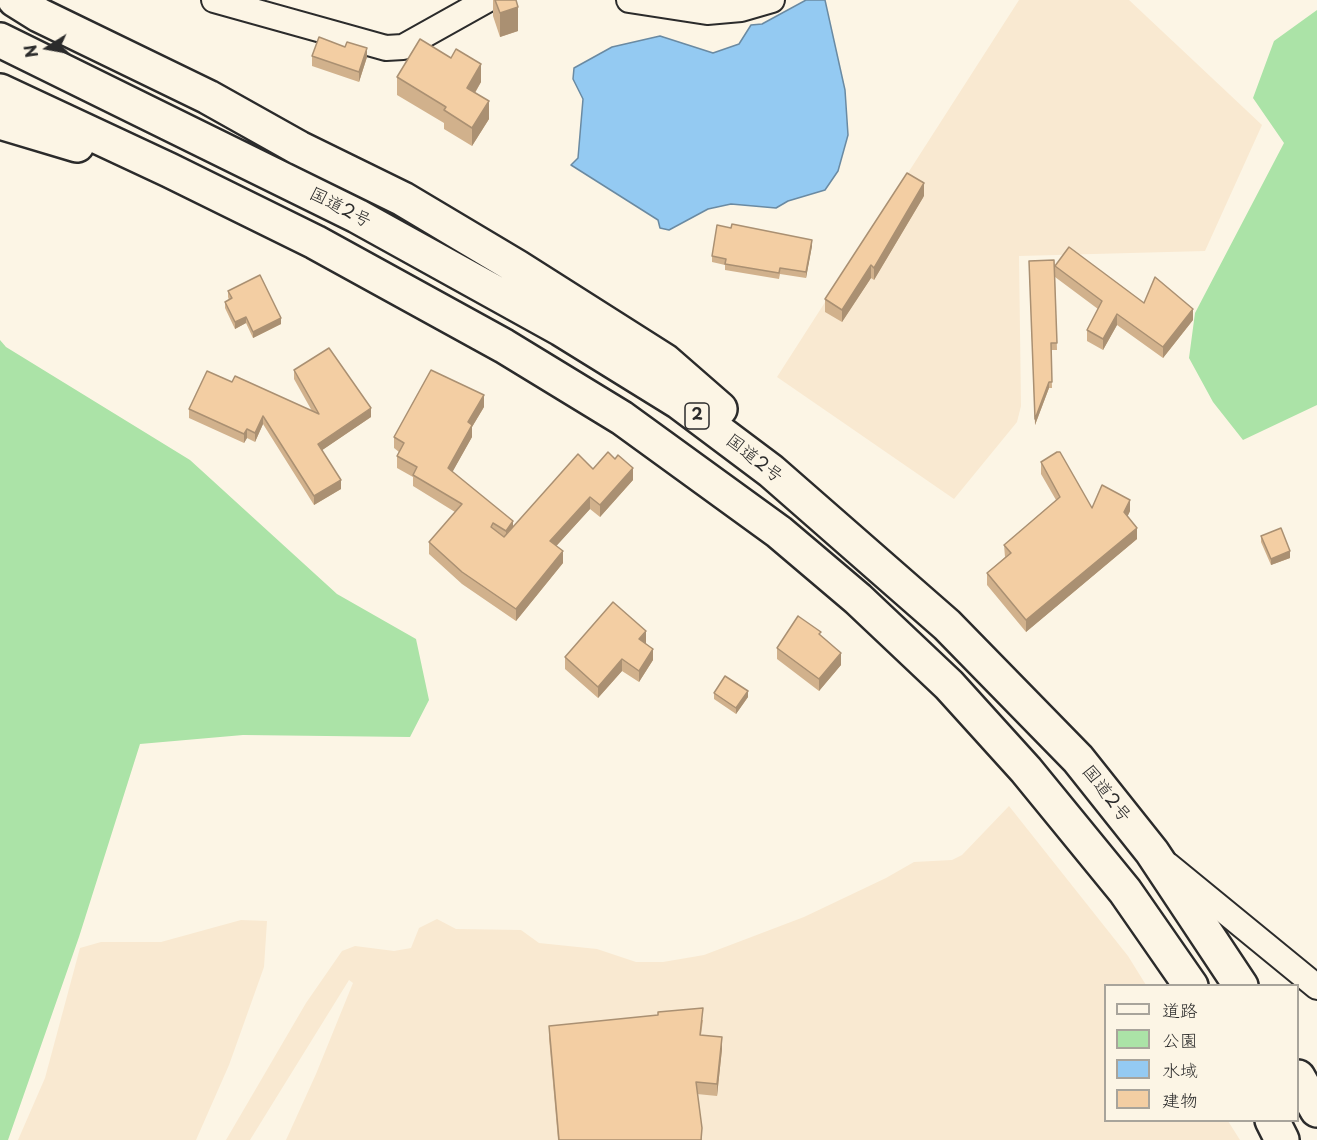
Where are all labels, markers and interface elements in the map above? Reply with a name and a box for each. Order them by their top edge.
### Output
north arrow [18,18,78,78]
text: N [17,43,43,60]
street label: 国道2号 [305,183,375,233]
road number: 2 [685,403,709,429]
street label: 国道2号 [721,430,787,488]
street label: 国道2号 [1077,761,1135,827]
legend [1104,984,1299,1122]
text: 道路 [1162,996,1198,1023]
text: 公園 [1162,1026,1198,1053]
text: 水域 [1162,1056,1198,1083]
text: 建物 [1162,1086,1198,1113]

